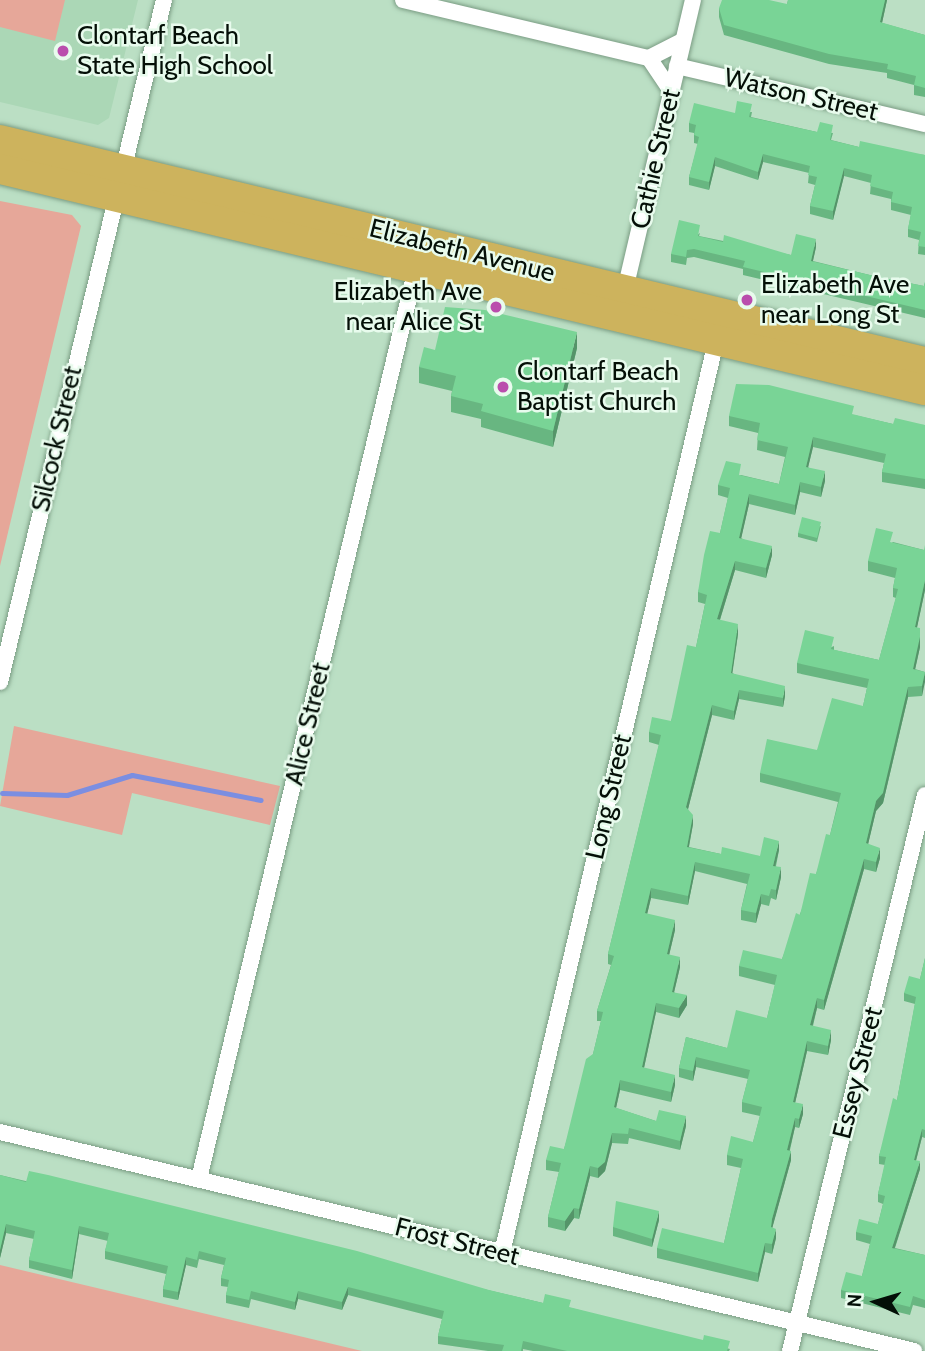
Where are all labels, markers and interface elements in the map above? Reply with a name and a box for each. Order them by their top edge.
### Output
place label: Clontarf Beach State High School [77,20,273,82]
marker: Clontarf Beach State High School [55,43,71,59]
street label: Watson Street [721,62,881,128]
street label: Cathie Street [625,86,687,232]
street label: Elizabeth Avenue [366,213,558,289]
place label: Elizabeth Ave near Long St [761,269,909,330]
place label: Elizabeth Ave near Alice St [334,276,482,338]
marker: Elizabeth Ave near Long St [739,292,755,308]
marker: Elizabeth Ave near Alice St [488,299,504,315]
place label: Clontarf Beach Baptist Church [517,356,679,418]
street label: Silcock Street [25,363,89,515]
marker: Clontarf Beach Baptist Church [495,379,511,395]
street label: Alice Street [279,660,337,788]
street label: Long Street [579,732,639,862]
street label: Essey Street [827,1004,889,1142]
street label: Frost Street [392,1212,522,1272]
north arrow [841,1267,911,1337]
text: N [843,1293,866,1308]

